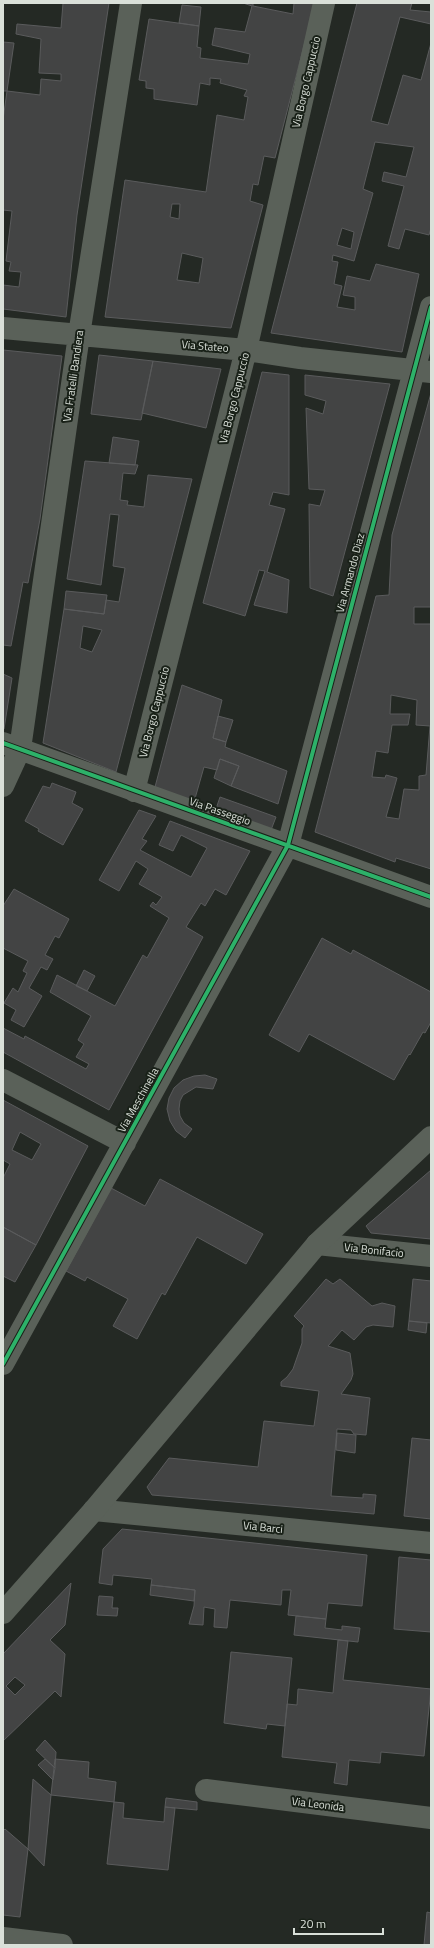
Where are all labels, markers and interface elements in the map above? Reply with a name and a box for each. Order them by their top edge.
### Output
street label: Via Borgo Cappuccio [288,34,324,129]
street label: Via Fratelli Bandiera [59,329,87,423]
street label: Via Stateo [181,336,229,356]
street label: Via Borgo Cappuccio [215,350,253,445]
street label: Via Armando Diaz [332,531,368,615]
street label: Via Borgo Cappuccio [135,664,173,759]
street label: Via Passeggio [187,793,253,829]
street label: Via Meschinella [114,1064,163,1135]
street label: Via Bonifacio [343,1239,405,1261]
street label: Via Barci [242,1517,284,1537]
street label: Via Leonida [291,1793,346,1815]
scale bar [294,1910,383,1936]
text: 20 m [300,1914,326,1933]

